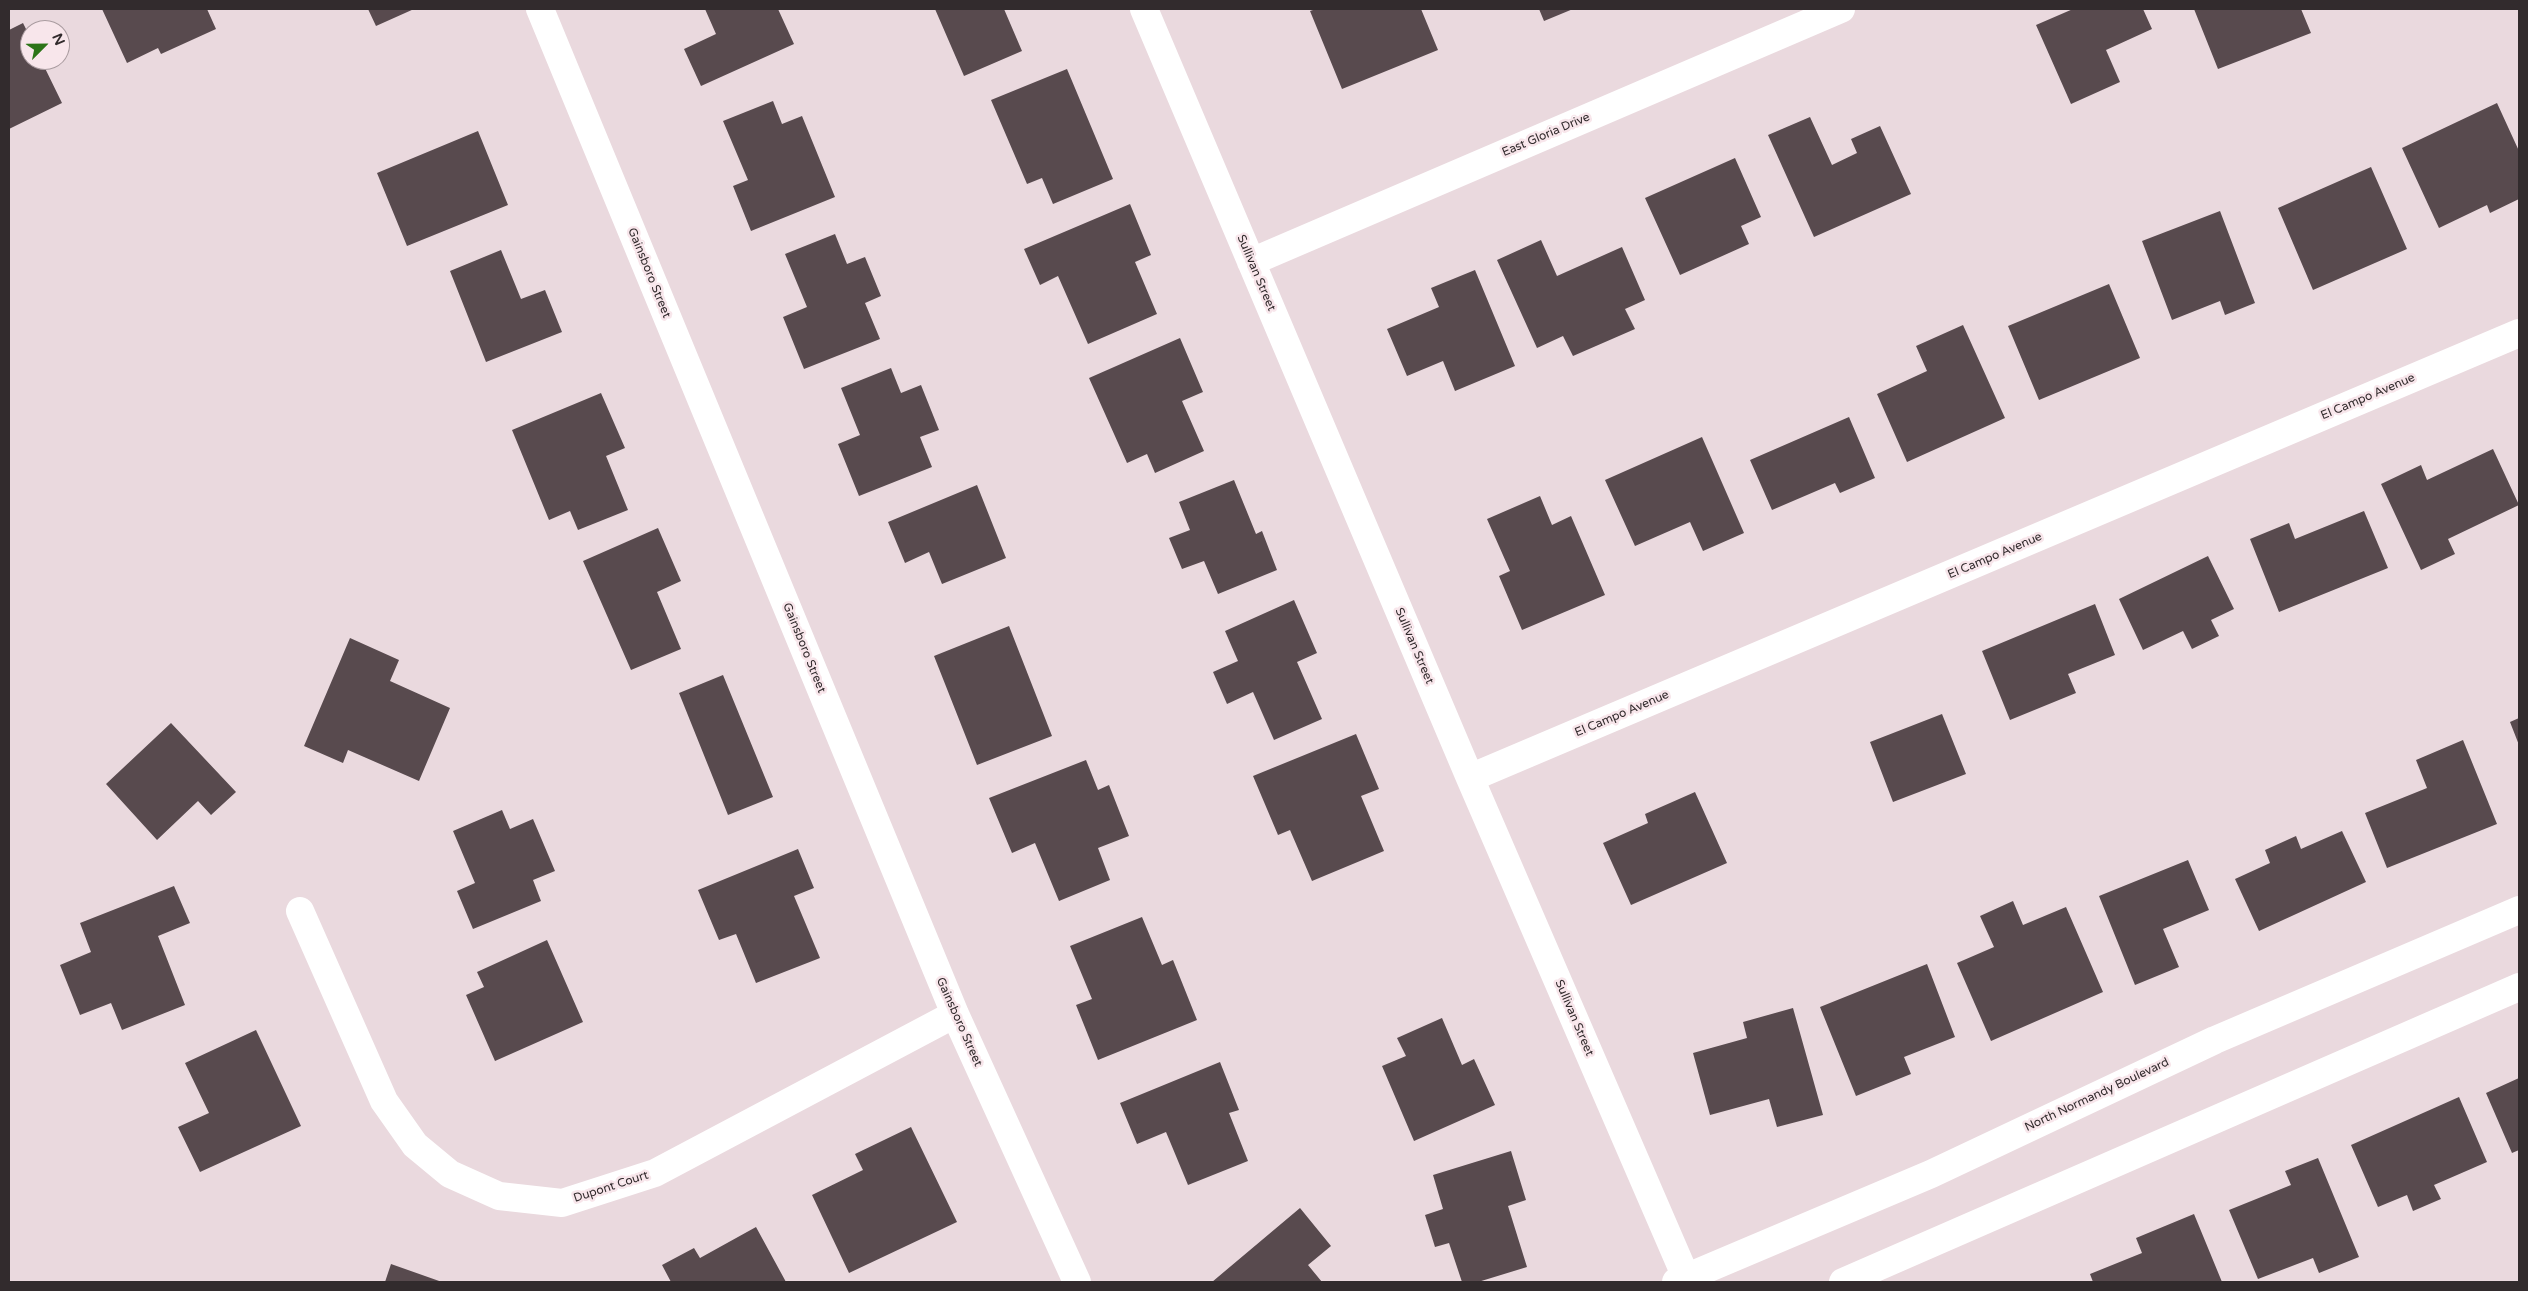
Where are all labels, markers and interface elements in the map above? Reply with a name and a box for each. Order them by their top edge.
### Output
north arrow [20,20,70,70]
text: N [48,31,68,48]
street label: East Gloria Drive [1500,110,1592,160]
street label: Gainsboro Street [624,226,674,320]
street label: Sullivan Street [1233,233,1279,313]
street label: El Campo Avenue [2319,371,2417,423]
street label: El Campo Avenue [1946,530,2044,582]
street label: Gainsboro Street [779,601,829,695]
street label: Sullivan Street [1391,606,1437,686]
street label: El Campo Avenue [1573,688,1671,740]
street label: Gainsboro Street [933,975,985,1069]
street label: Sullivan Street [1551,978,1597,1058]
street label: North Normandy Boulevard [2023,1055,2171,1135]
street label: Dupont Court [572,1168,650,1206]

